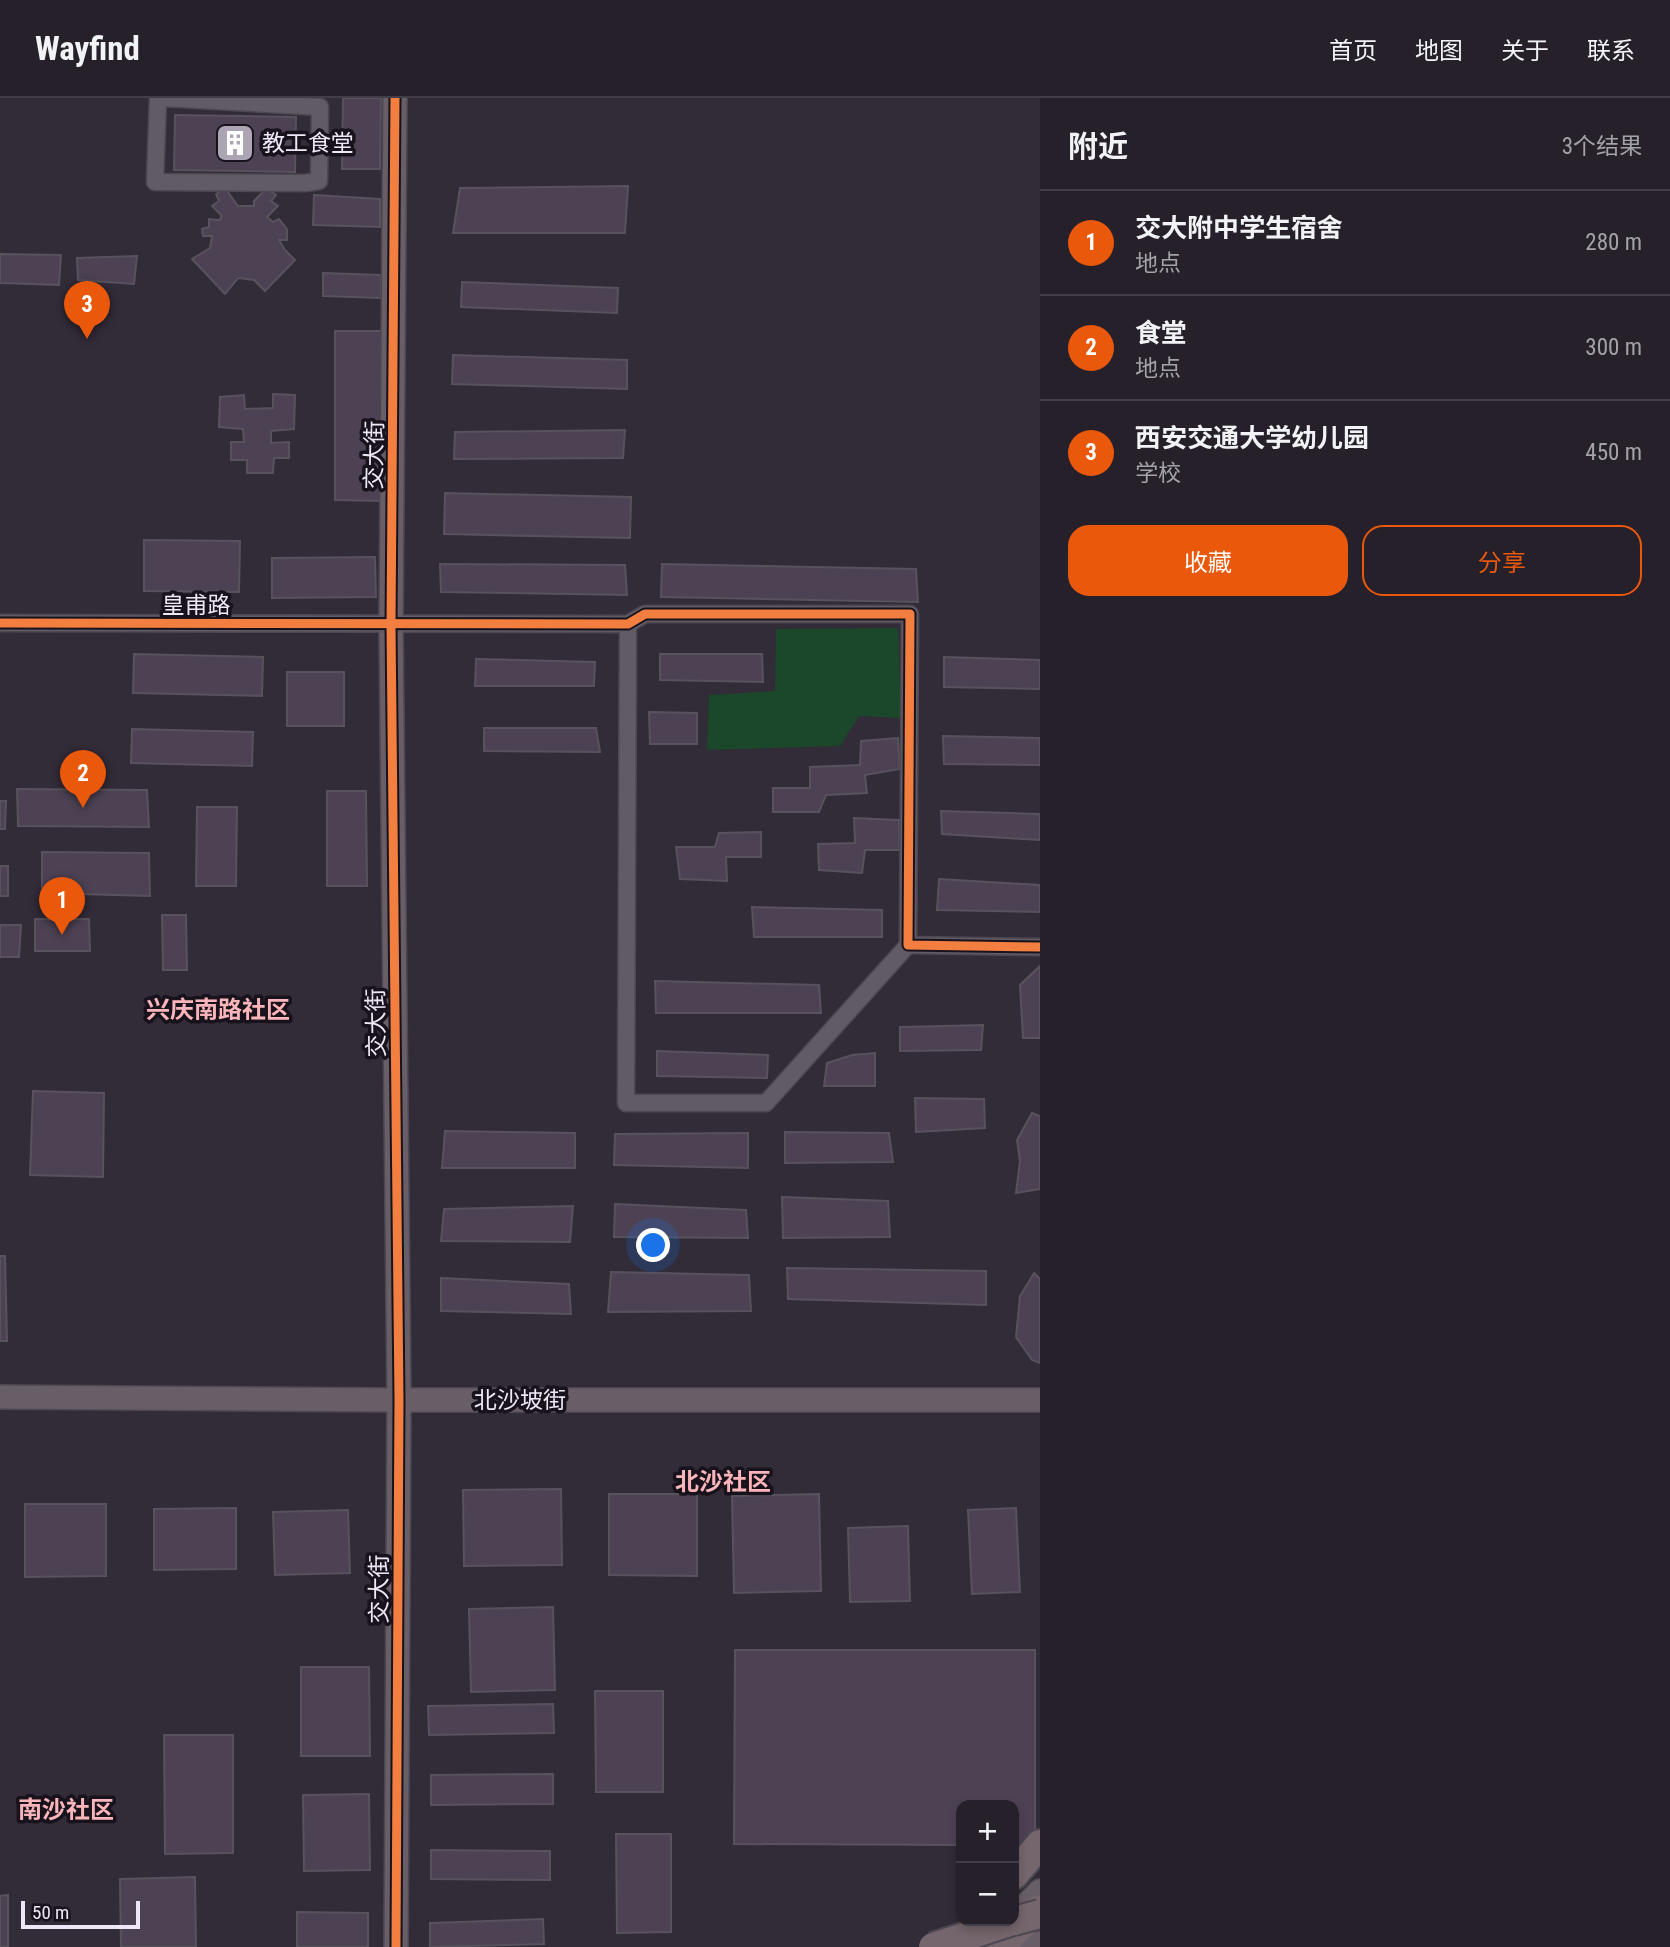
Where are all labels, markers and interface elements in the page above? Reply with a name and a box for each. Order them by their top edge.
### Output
text: Wayfind [35,29,140,68]
text: 首页 [1329,37,1377,65]
text: 地图 [1415,37,1463,65]
text: 关于 [1501,37,1549,65]
text: 联系 [1587,37,1635,65]
building icon: 教工食堂 [214,122,256,164]
text: 附近 [1068,129,1128,164]
place label: 教工食堂 [262,130,354,157]
text: 3个结果 [1562,133,1642,160]
text: 交大附中学生宿舍 [1135,213,1343,243]
text: 1 [1085,229,1097,256]
text: 280 m [1585,229,1642,256]
text: 地点 [1135,250,1181,277]
pin: 3 [64,281,110,339]
text: 食堂 [1135,318,1187,348]
text: 2 [1085,334,1097,361]
text: 300 m [1585,334,1642,361]
text: 地点 [1135,355,1181,382]
street label: 交大街 [360,420,389,490]
text: 西安交通大学幼儿园 [1135,423,1369,453]
text: 3 [1085,439,1097,466]
text: 450 m [1585,439,1642,466]
text: 学校 [1135,460,1181,487]
button: 收藏 [1068,525,1348,596]
button: 分享 [1362,525,1642,596]
street label: 皇甫路 [162,592,231,619]
pin: 2 [60,750,106,808]
pin: 1 [39,877,85,935]
street label: 交大街 [362,988,391,1058]
district label: 兴庆南路社区 [146,996,290,1024]
your location [636,1228,670,1262]
street label: 北沙坡街 [474,1387,566,1414]
district label: 北沙社区 [675,1468,771,1496]
street label: 交大街 [366,1555,393,1624]
district label: 南沙社区 [18,1796,114,1824]
map controls [956,1800,1019,1926]
button: + [956,1800,1019,1863]
button: − [956,1863,1019,1926]
scale bar [21,1898,140,1930]
text: 50 m [32,1901,69,1924]

